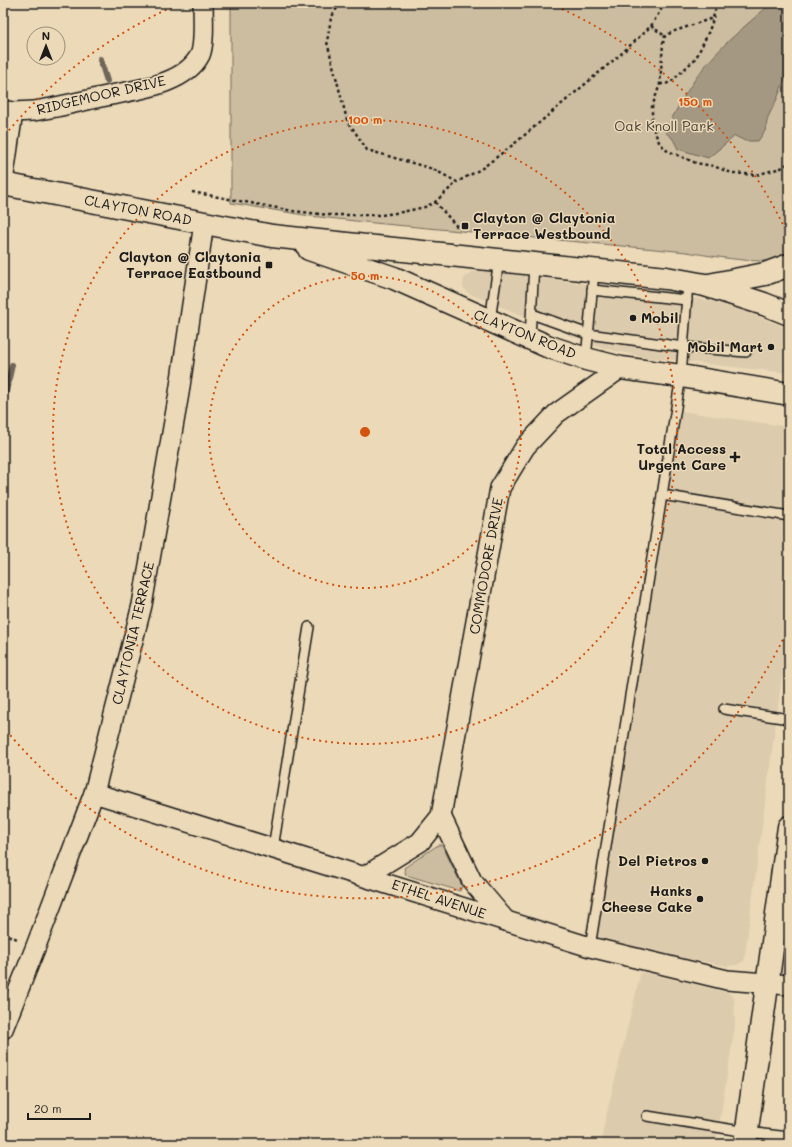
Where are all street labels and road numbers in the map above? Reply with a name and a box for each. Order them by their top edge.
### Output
street label: RIDGEMOOR DRIVE [35,70,167,119]
street label: CLAYTON ROAD [83,190,194,229]
street label: CLAYTON ROAD [471,304,579,363]
street label: COMMODORE DRIVE [464,496,507,636]
street label: CLAYTONIA TERRACE [107,559,158,706]
street label: ETHEL AVENUE [390,874,489,923]

